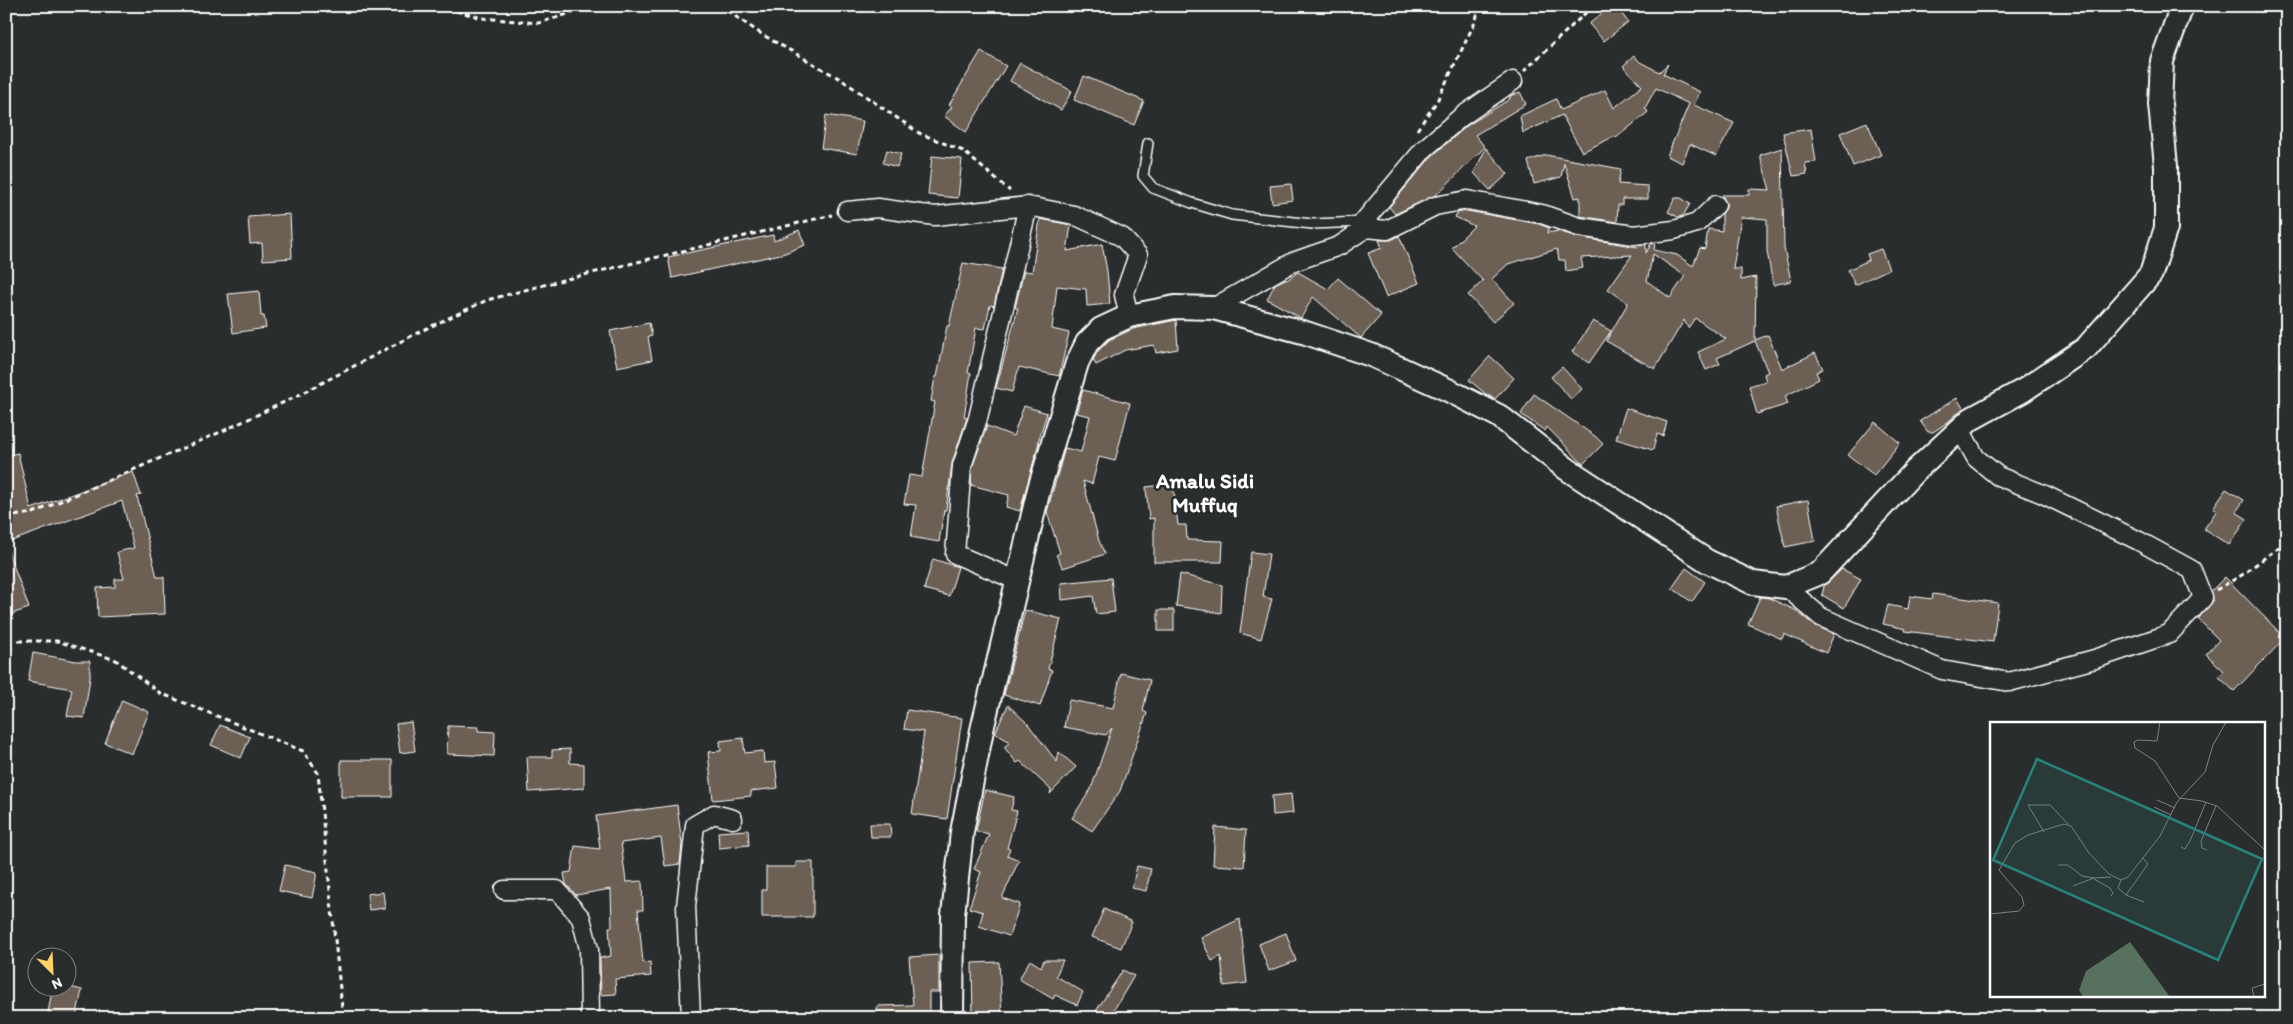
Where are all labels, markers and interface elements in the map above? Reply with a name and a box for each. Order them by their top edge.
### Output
district label: Amalu Sidi Muffuq [1155,468,1254,518]
inset map [1990,722,2266,996]
north arrow [28,946,78,996]
text: N [49,974,65,993]

